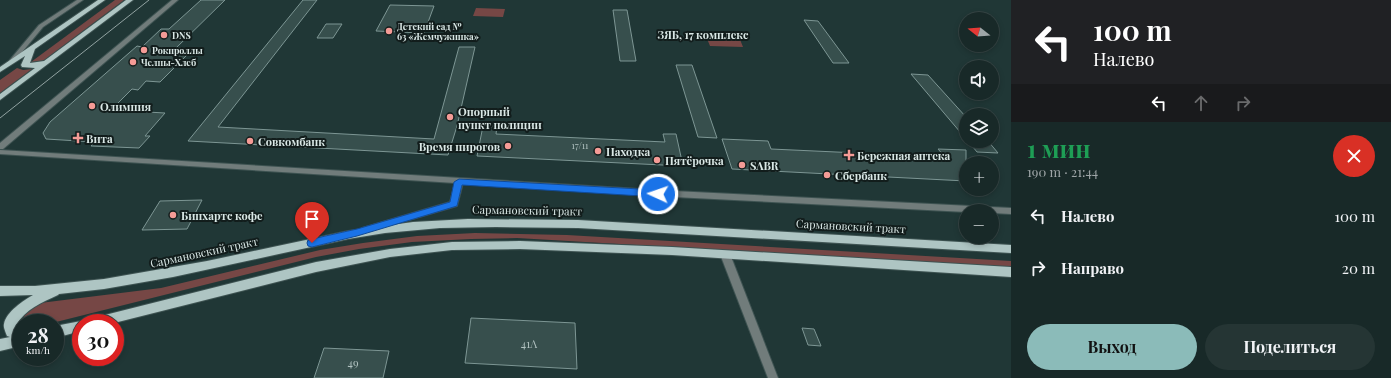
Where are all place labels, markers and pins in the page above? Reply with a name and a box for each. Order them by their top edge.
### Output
place label: Детский сад № 63 «Жемчужинка» [397,20,479,42]
marker: Детский сад № 63 «Жемчужинка» [384,26,394,36]
place label: DNS [172,29,191,41]
marker: DNS [159,30,169,40]
place label: Рокнроллы [152,44,203,56]
marker: Рокнроллы [139,45,149,55]
place label: Челны-Хлеб [141,56,196,68]
marker: Челны-Хлеб [128,57,138,67]
place label: Олимпия [100,99,152,114]
marker: Олимпия [87,101,97,111]
place label: Опорный пункт полиции [458,104,542,132]
marker: Опорный пункт полиции [445,112,455,122]
place label: Вита [86,131,113,146]
marker: Вита [73,133,83,143]
place label: Совкомбанк [258,134,325,149]
marker: Совкомбанк [245,136,255,146]
place label: Время пирогов [419,139,500,154]
marker: Время пирогов [503,141,513,151]
place label: Находка [606,144,650,159]
marker: Находка [593,146,603,156]
place label: Бережная аптека [857,148,951,163]
marker: Бережная аптека [844,150,854,160]
place label: Пятёрочка [665,153,724,168]
marker: Пятёрочка [652,155,662,165]
place label: SABR [750,158,779,173]
marker: SABR [737,160,747,170]
place label: Сбербанк [835,168,887,183]
marker: Сбербанк [822,170,832,180]
pin [295,202,329,243]
place label: Бинхартс кофе [181,208,263,223]
marker: Бинхартс кофе [168,210,178,220]

